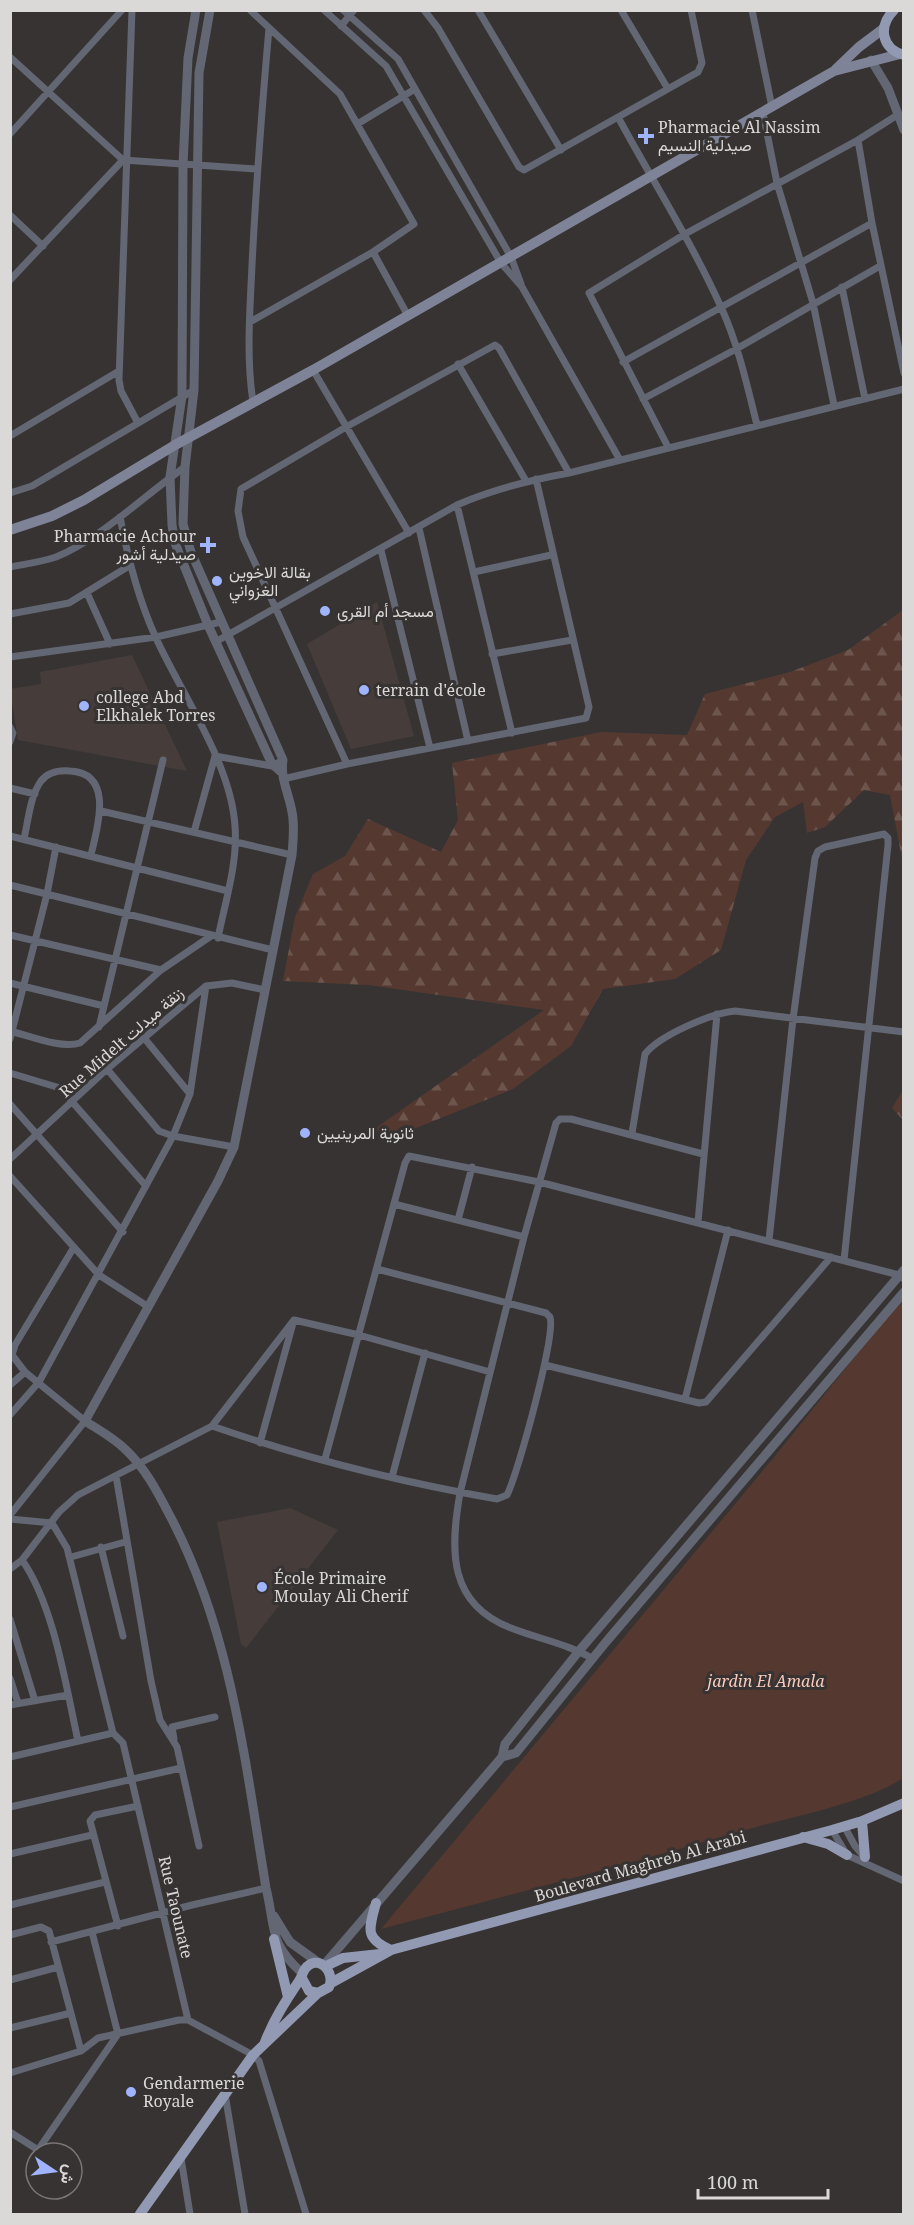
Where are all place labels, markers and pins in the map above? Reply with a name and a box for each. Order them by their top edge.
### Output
place label: Pharmacie Al Nassim صيدلية النسيم [658,116,821,156]
marker: Pharmacie Al Nassim صيدلية النسيم [639,129,653,143]
place label: Pharmacie Achour صيدلية أشور [54,525,196,565]
marker: Pharmacie Achour صيدلية أشور [201,538,215,552]
place label: بقالة الاخوين الغزواني [229,561,311,604]
marker: بقالة الاخوين الغزواني [210,574,224,588]
place label: مسجد أم القرى [337,600,434,622]
marker: مسجد أم القرى [318,604,332,618]
place label: terrain d'école [376,679,486,701]
marker: terrain d'école [357,683,371,697]
place label: college Abd Elkhalek Torres [96,686,216,726]
marker: college Abd Elkhalek Torres [77,699,91,713]
place label: ثانوية المرينيين [317,1122,414,1144]
marker: ثانوية المرينيين [298,1126,312,1140]
place label: École Primaire Moulay Ali Cherif [274,1567,410,1607]
marker: École Primaire Moulay Ali Cherif [255,1580,269,1594]
place label: Gendarmerie Royale [143,2072,245,2112]
marker: Gendarmerie Royale [124,2085,138,2099]

